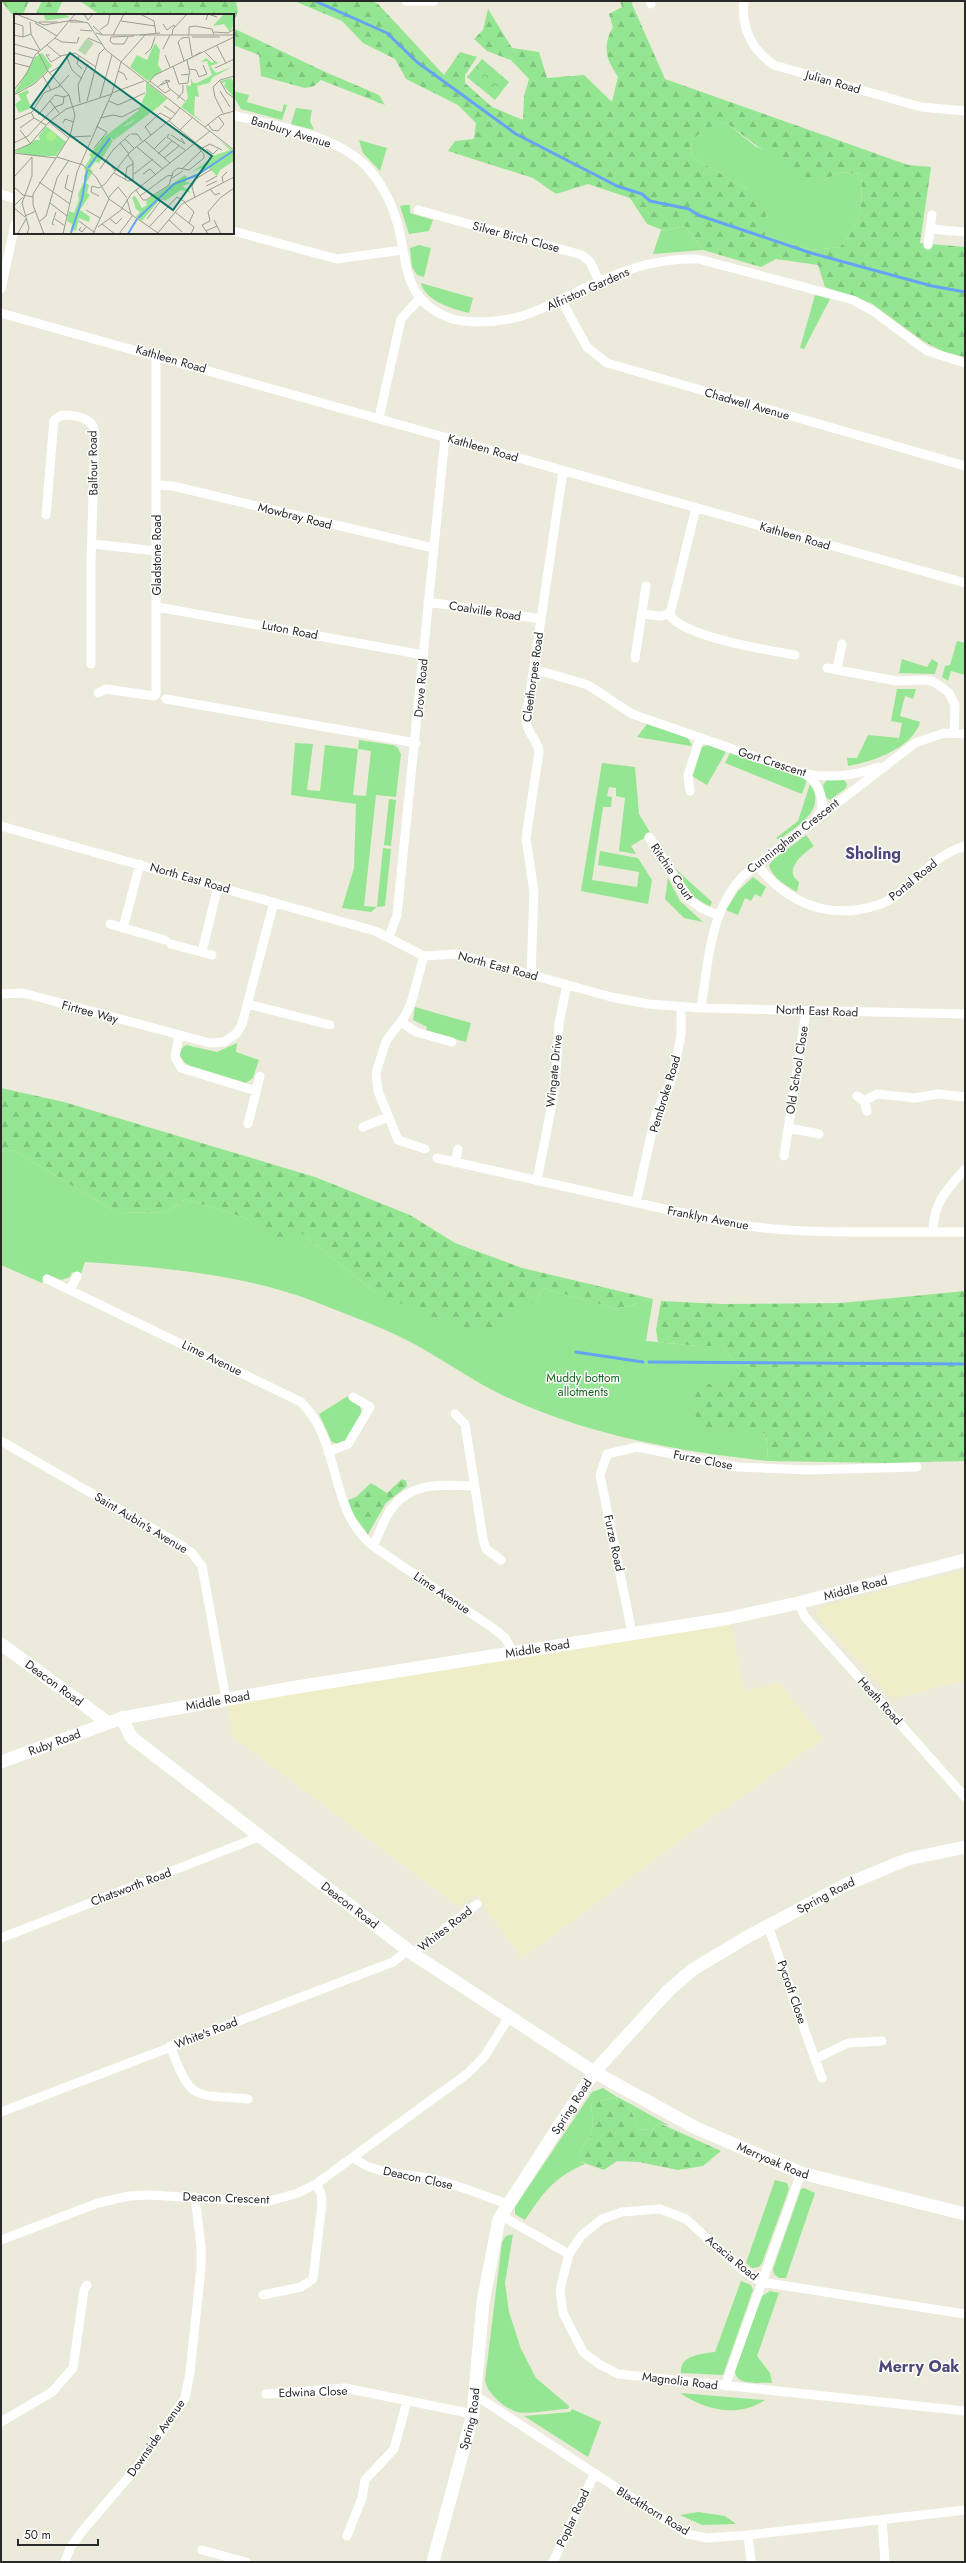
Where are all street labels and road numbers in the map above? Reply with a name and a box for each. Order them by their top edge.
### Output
street label: Julian Road [801,65,863,98]
street label: Banbury Avenue [249,111,333,153]
street label: Silver Birch Close [470,217,562,257]
street label: Alfriston Gardens [544,263,632,315]
street label: Kathleen Road [134,340,208,378]
street label: Chadwell Avenue [702,383,792,425]
street label: Kathleen Road [446,429,520,467]
street label: Balfour Road [83,430,103,496]
street label: Mowbray Road [256,498,334,534]
street label: Gladstone Road [148,515,166,595]
street label: Kathleen Road [758,517,832,555]
street label: Coalville Road [448,596,522,626]
street label: Luton Road [260,616,320,644]
street label: Cleethorpes Road [518,631,548,723]
street label: Drove Road [409,658,433,718]
street label: Gort Crescent [736,743,809,782]
street label: Cunningham Crescent [743,794,843,878]
street label: Ritchie Court [646,840,698,904]
street label: Portal Road [885,855,941,905]
street label: North East Road [148,858,232,898]
street label: North East Road [456,947,540,985]
street label: Firtree Way [60,996,121,1028]
street label: North East Road [776,1001,858,1021]
street label: Old School Close [781,1024,813,1116]
street label: Wingate Drive [541,1034,567,1108]
street label: Pembroke Road [645,1053,685,1135]
street label: Franklyn Avenue [666,1201,750,1235]
street label: Lime Avenue [179,1336,245,1380]
street label: Furze Close [672,1445,734,1475]
street label: Saint Aubin's Avenue [91,1488,191,1558]
street label: Furze Road [599,1513,629,1573]
street label: Lime Avenue [410,1567,474,1619]
street label: Middle Road [822,1571,889,1605]
street label: Middle Road [504,1635,571,1663]
street label: Deacon Road [21,1656,87,1711]
street label: Heath Road [854,1673,906,1729]
street label: Middle Road [184,1686,251,1716]
street label: Ruby Road [26,1725,83,1760]
street label: Chatsworth Road [88,1863,174,1911]
street label: Spring Road [793,1873,857,1918]
street label: Deacon Road [317,1877,382,1933]
street label: Whites Road [414,1902,476,1956]
street label: Pycroft Close [773,1958,811,2026]
street label: White's Road [172,2013,240,2053]
street label: Spring Road [547,2075,596,2138]
street label: Merryoak Road [734,2138,811,2184]
street label: Deacon Close [381,2162,455,2194]
street label: Deacon Crescent [182,2187,270,2209]
street label: Acacia Road [702,2231,762,2285]
street label: Magnolia Road [641,2367,719,2395]
street label: Edwina Close [278,2382,348,2402]
street label: Spring Road [455,2387,484,2452]
street label: Downside Avenue [123,2396,189,2480]
street label: Blackthorn Road [613,2482,693,2540]
street label: Poplar Road [552,2486,594,2550]

